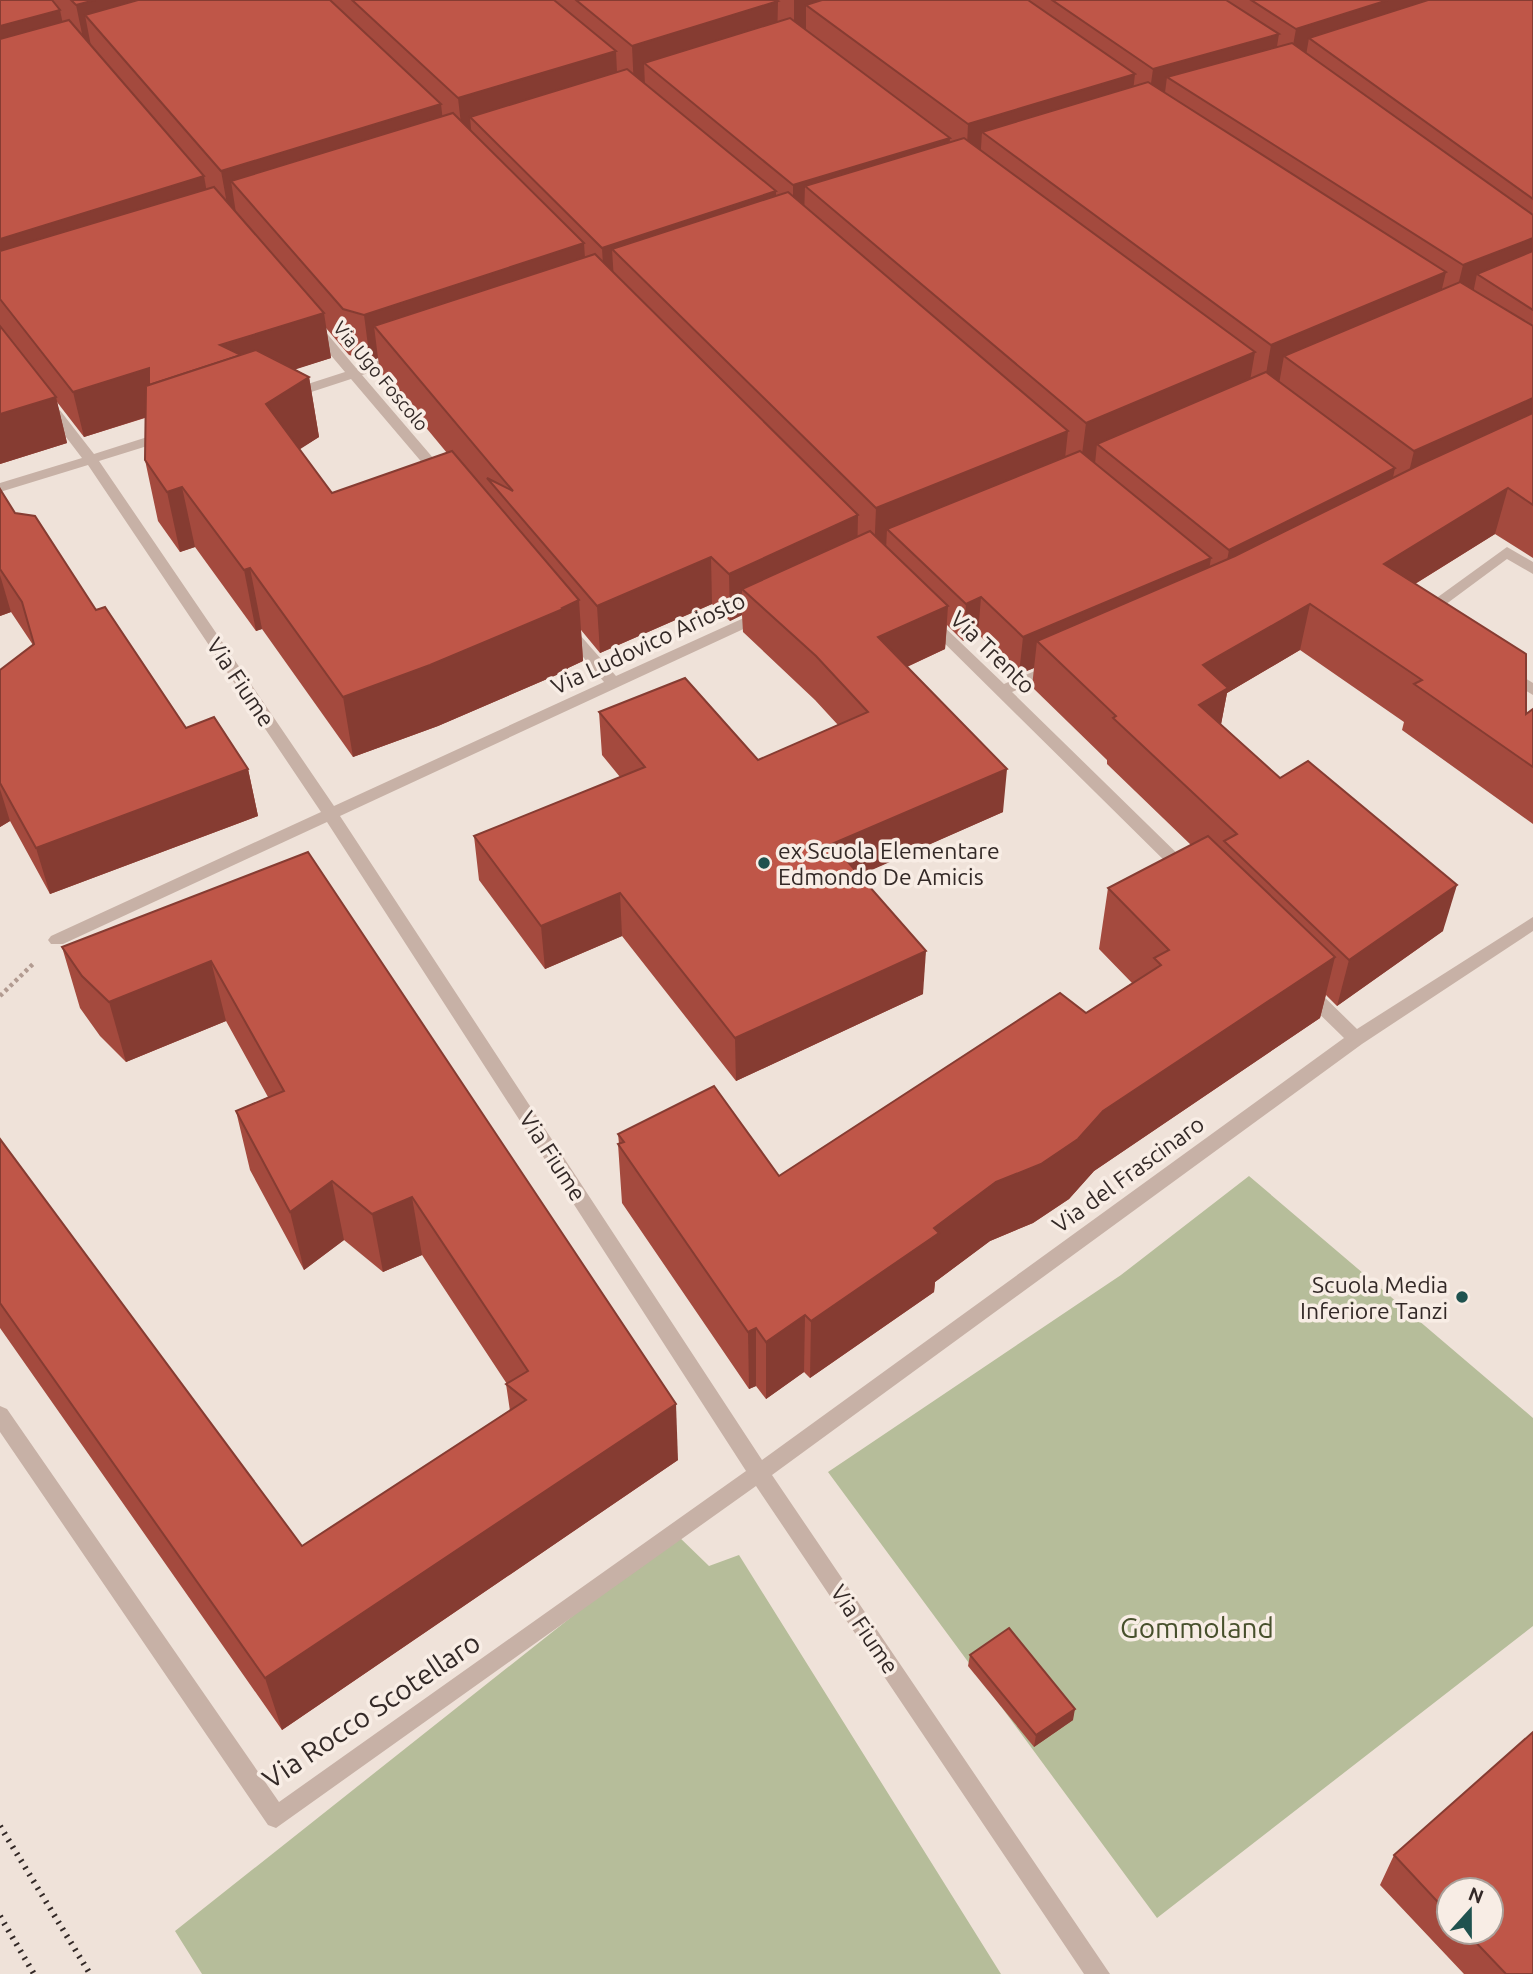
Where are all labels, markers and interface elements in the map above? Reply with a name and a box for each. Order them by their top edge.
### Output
street label: Via Ugo Foscolo [329,317,433,435]
street label: Via Ludovico Ariosto [547,587,749,699]
street label: Via Trento [946,606,1040,698]
street label: Via Fiume [202,633,280,731]
place label: ex Scuola Elementare Edmondo De Amicis [778,838,1000,889]
marker: ex Scuola Elementare Edmondo De Amicis [756,855,772,871]
street label: Via Fiume [515,1107,591,1205]
street label: Via del Frascinaro [1047,1111,1209,1237]
place label: Scuola Media Inferiore Tanzi [1300,1272,1448,1323]
marker: Scuola Media Inferiore Tanzi [1454,1289,1470,1305]
street label: Via Fiume [826,1580,904,1678]
park label: Gommoland [1120,1612,1274,1643]
street label: Via Rocco Scotellaro [257,1626,485,1794]
north arrow [1435,1876,1505,1946]
text: N [1466,1882,1487,1908]

